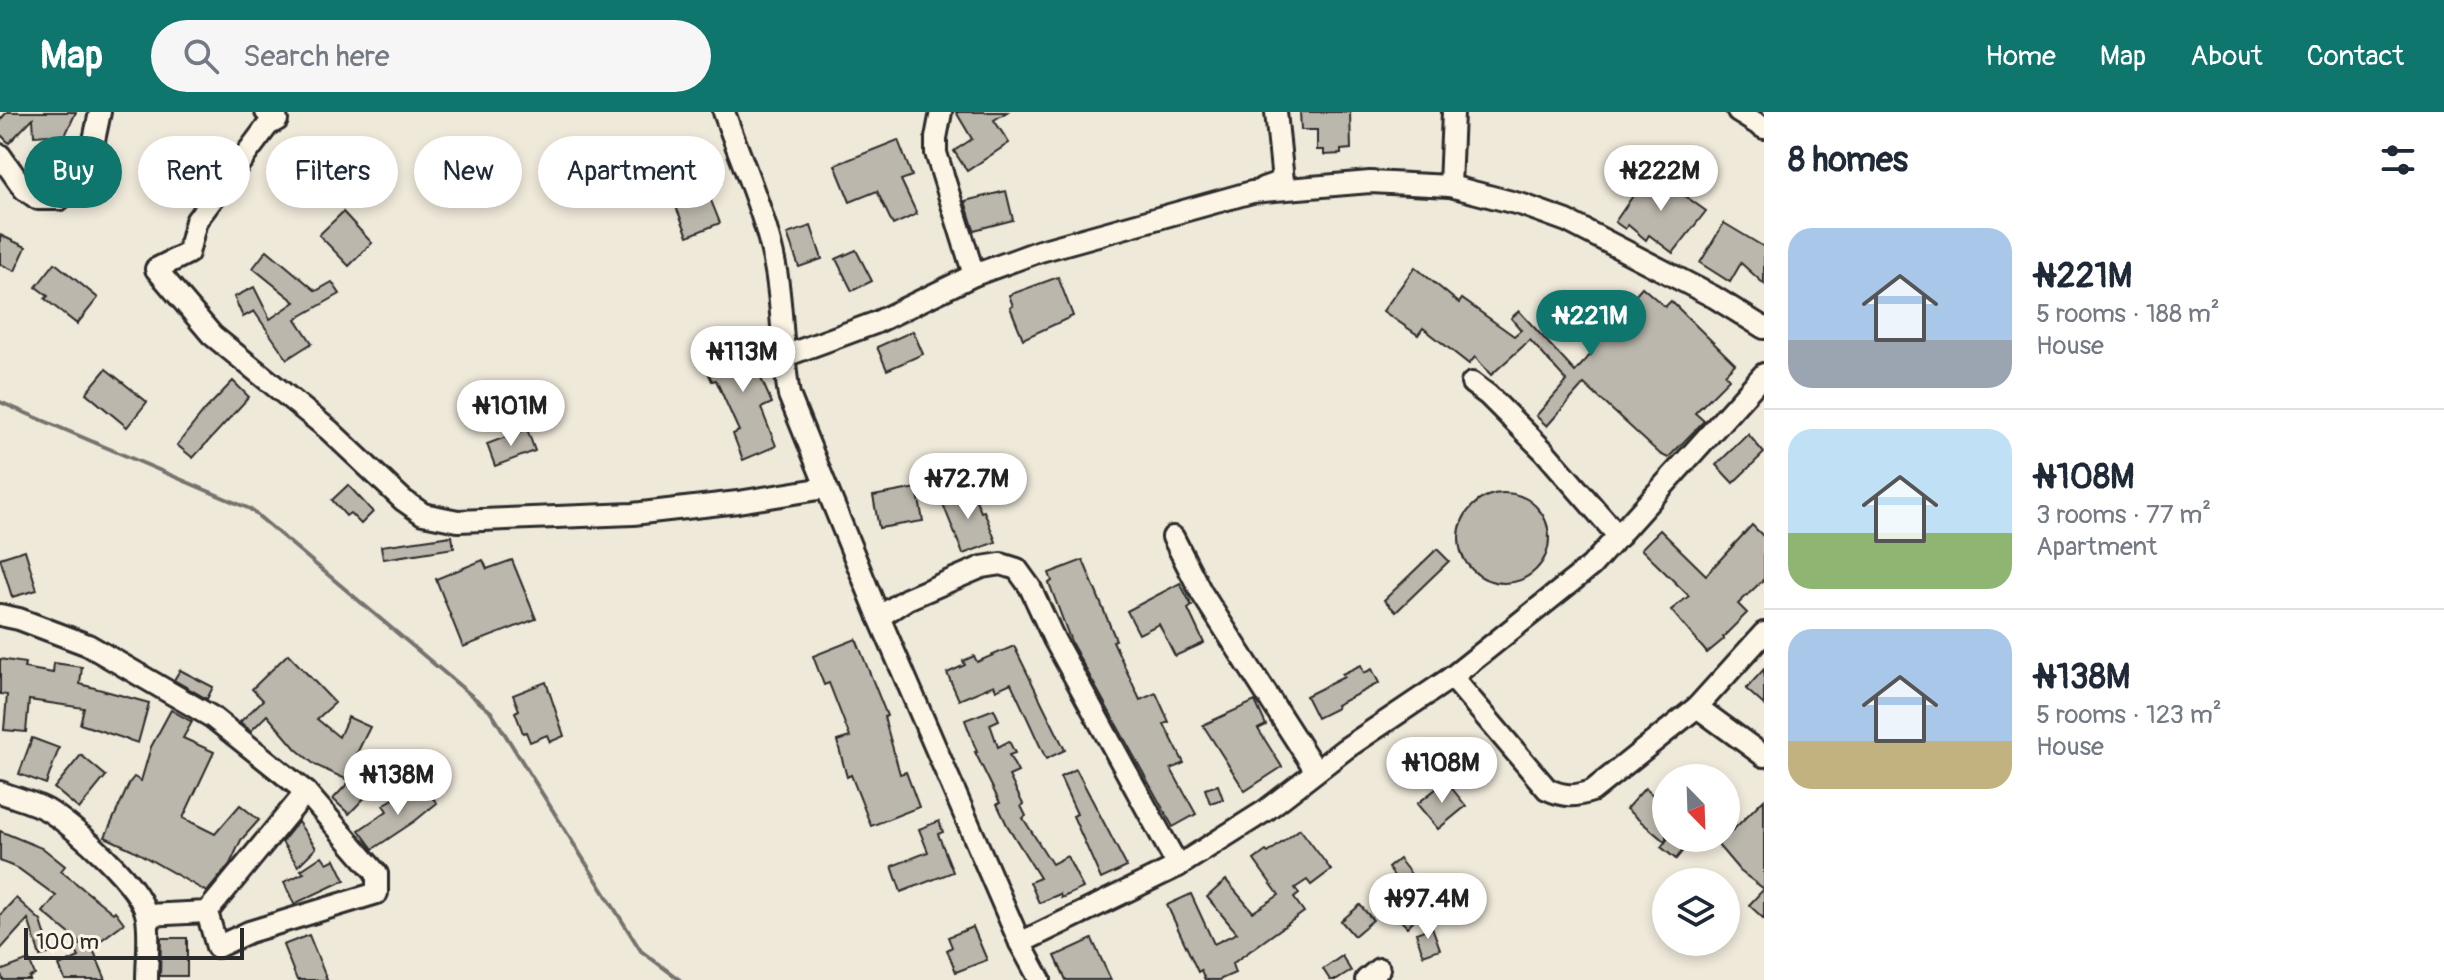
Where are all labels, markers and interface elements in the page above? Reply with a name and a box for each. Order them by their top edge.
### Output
search box [151,20,711,92]
text: Map [40,32,103,80]
icon: search [179,34,223,78]
text: Search here [243,38,390,75]
text: Home [1985,39,2056,74]
text: Map [2100,39,2146,74]
text: About [2190,39,2263,74]
text: Contact [2307,39,2404,74]
chip: Buy [24,136,122,208]
chip: Rent [138,136,250,208]
chip: Filters [266,136,398,208]
chip: New [414,136,522,208]
chip: Apartment [538,136,725,208]
icon: filters [2376,138,2420,182]
text: 8 homes [1788,139,1908,182]
pin: ₦222M [1605,145,1717,213]
text: ₦222M [1622,155,1700,187]
text: ₦221M [2036,255,2132,298]
icon: home [1852,260,1948,356]
pin: ₦221M [1535,290,1647,358]
text: 5 rooms · 188 m² [2036,298,2220,330]
text: ₦221M [1554,300,1628,332]
pin: ₦113M [687,326,799,394]
text: House [2036,330,2104,362]
text: ₦113M [708,336,778,368]
pin: ₦101M [455,380,567,448]
text: ₦101M [475,390,547,422]
pin: ₦72.7M [903,453,1033,521]
text: ₦108M [2036,456,2135,499]
icon: home [1852,461,1948,557]
text: ₦72.7M [927,463,1009,495]
text: 3 rooms · 77 m² [2036,499,2211,531]
text: Apartment [2036,531,2157,563]
text: ₦138M [2036,656,2130,699]
icon: home [1852,661,1948,757]
text: 5 rooms · 123 m² [2036,699,2222,731]
text: House [2036,731,2104,763]
pin: ₦108M [1386,737,1498,805]
text: ₦108M [1404,747,1480,779]
pin: ₦138M [342,749,454,817]
text: ₦138M [362,759,434,791]
north arrow [1652,764,1740,852]
map controls [1652,764,1740,956]
button: layers [1652,868,1740,956]
pin: ₦97.4M [1363,873,1493,941]
text: ₦97.4M [1387,883,1469,915]
scale bar [24,924,244,960]
text: 100 m [36,928,99,956]

